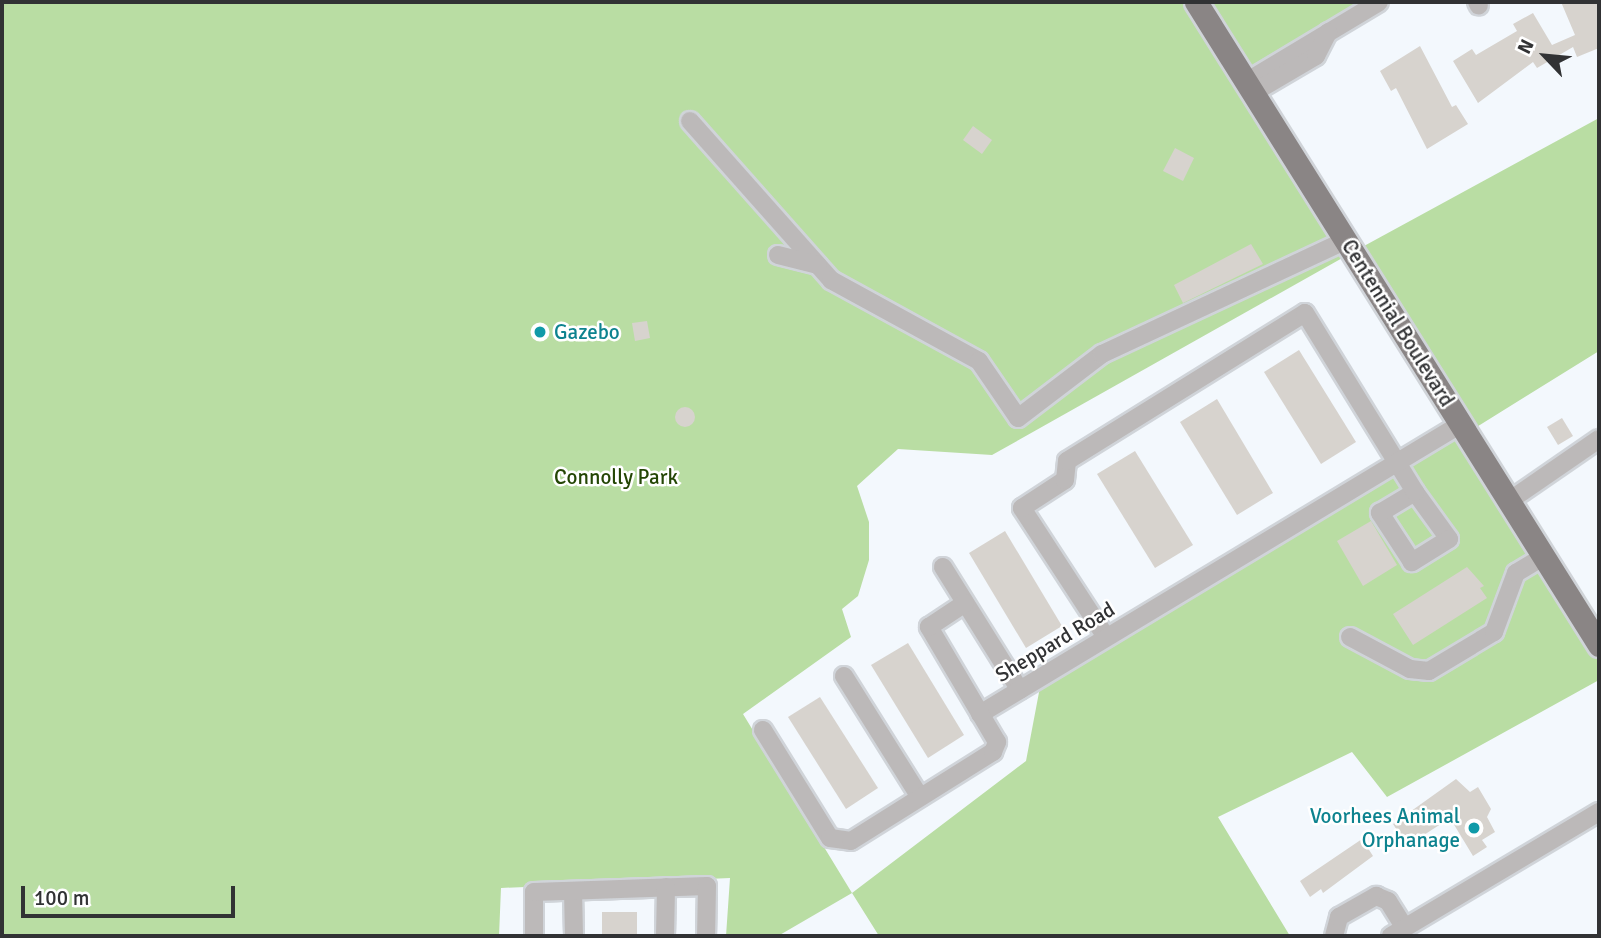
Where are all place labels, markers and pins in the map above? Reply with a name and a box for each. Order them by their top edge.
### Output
place label: Gazebo [554,319,620,345]
marker: Gazebo [532,324,548,340]
place label: Voorhees Animal Orphanage [1310,803,1460,853]
marker: Voorhees Animal Orphanage [1466,820,1482,836]

